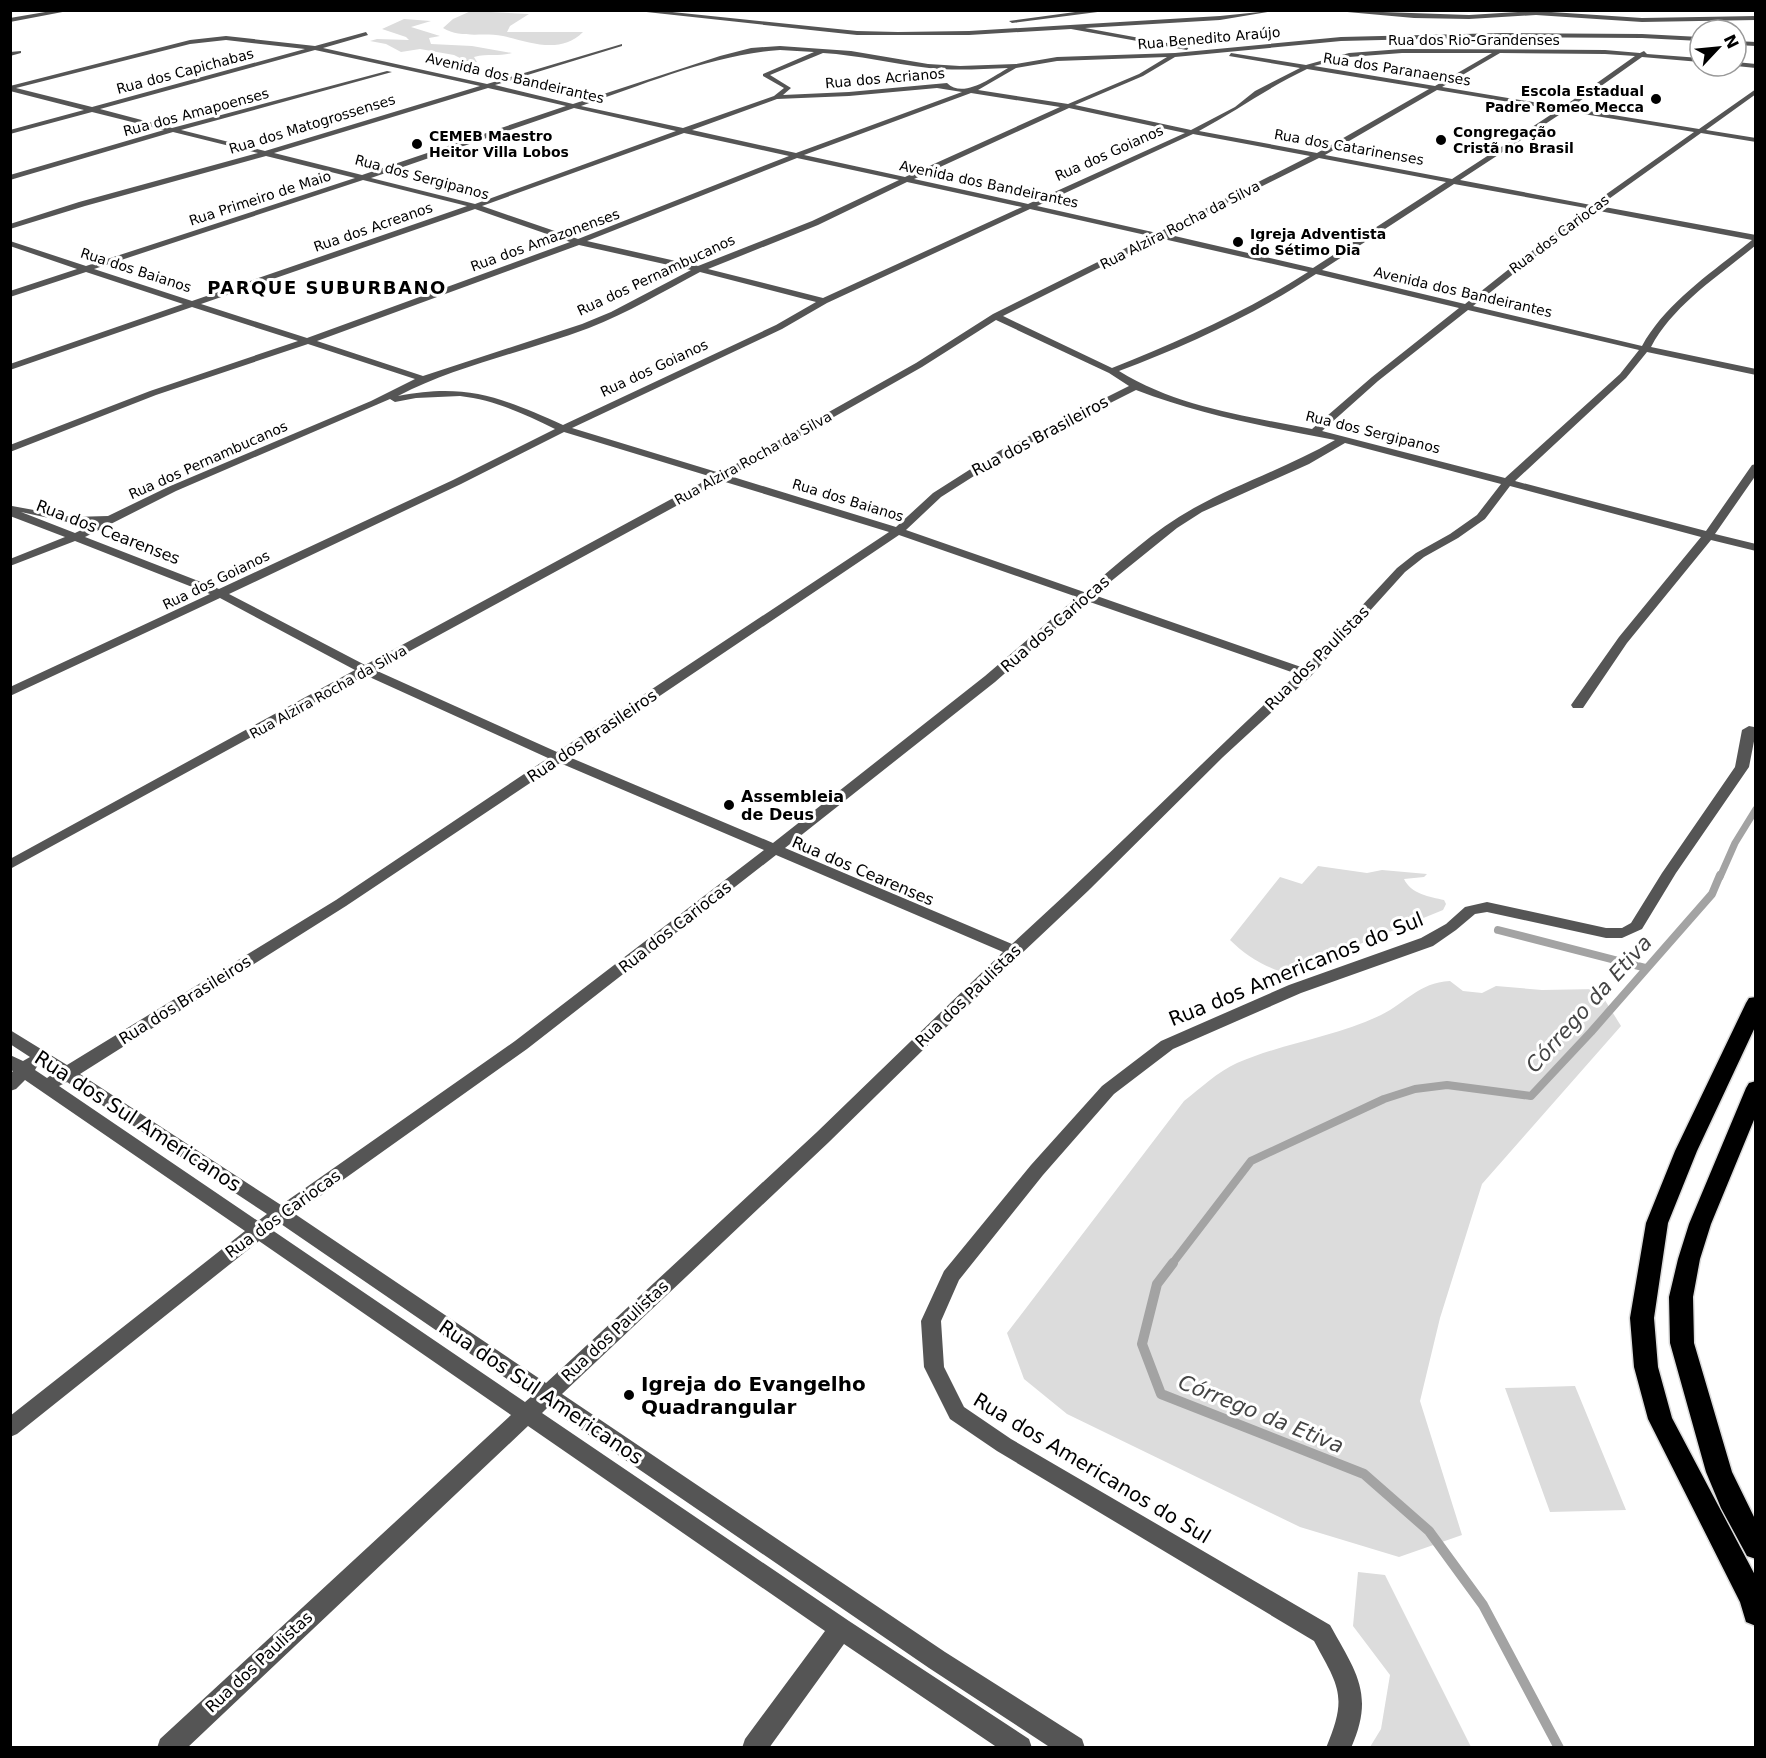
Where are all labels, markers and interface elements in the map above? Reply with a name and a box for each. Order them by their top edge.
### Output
north arrow [1688,18,1748,78]
street label: Rua Benedito Araújo [1137,24,1281,52]
text: N [1720,31,1743,52]
street label: Rua dos Rio-Grandenses [1388,32,1560,48]
street label: Rua dos Capichabas [115,45,255,97]
street label: Rua dos Paranaenses [1322,49,1472,89]
street label: Avenida dos Bandeirantes [424,50,606,106]
street label: Rua dos Acrianos [824,65,946,91]
place label: Escola Estadual Padre Romeo Mecca [1485,83,1644,115]
street label: Rua dos Amapoenses [121,85,271,139]
street label: Rua dos Matogrossenses [227,91,397,157]
marker: Escola Estadual Padre Romeo Mecca [1649,92,1663,106]
street label: Rua dos Goianos [1052,122,1166,184]
place label: Congregação Cristã no Brasil [1453,124,1574,156]
street label: Rua dos Catarinenses [1273,126,1425,168]
place label: CEMEB Maestro Heitor Villa Lobos [429,128,569,160]
marker: Congregação Cristã no Brasil [1434,133,1448,147]
marker: CEMEB Maestro Heitor Villa Lobos [410,137,424,151]
street label: Rua dos Sergipanos [353,151,491,203]
street label: Avenida dos Bandeirantes [898,157,1080,211]
street label: Rua Primeiro de Maio [187,167,333,229]
street label: Rua Alzira Rocha da Silva [1097,178,1263,272]
street label: Rua dos Cariocas [1506,191,1612,277]
street label: Rua dos Acreanos [311,199,435,255]
street label: Rua dos Amazonenses [468,206,622,274]
place label: Igreja Adventista do Sétimo Dia [1250,226,1386,258]
street label: Rua dos Pernambucanos [575,231,737,319]
marker: Igreja Adventista do Sétimo Dia [1231,235,1245,249]
street label: Rua dos Baianos [79,245,193,295]
street label: Avenida dos Bandeirantes [1372,264,1554,320]
district label: PARQUE SUBURBANO [207,277,447,298]
street label: Rua dos Goianos [598,336,710,400]
street label: Rua dos Brasileiros [968,392,1112,480]
street label: Rua Alzira Rocha da Silva [672,408,834,508]
street label: Rua dos Sergipanos [1304,408,1442,456]
street label: Rua dos Pernambucanos [126,418,290,502]
street label: Rua dos Baianos [790,475,906,525]
street label: Rua dos Cearenses [33,496,183,568]
street label: Rua dos Goianos [160,547,272,613]
street label: Rua dos Cariocas [997,572,1113,676]
street label: Rua dos Paulistas [1261,602,1373,714]
street label: Rua Alzira Rocha da Silva [247,642,409,742]
street label: Rua dos Brasileiros [524,686,660,786]
place label: Assembleia de Deus [741,787,844,824]
marker: Assembleia de Deus [722,798,736,812]
street label: Rua dos Cearenses [789,832,937,910]
street label: Rua dos Cariocas [615,877,735,977]
street label: Rua dos Americanos do Sul [1165,907,1427,1031]
water label: Córrego da Etiva [1521,931,1657,1077]
street label: Rua dos Paulistas [911,941,1025,1051]
street label: Rua dos Brasileiros [116,952,254,1048]
street label: Rua dos Sul Americanos [30,1045,246,1197]
street label: Rua dos Cariocas [222,1166,344,1262]
street label: Rua dos Paulistas [558,1277,672,1385]
street label: Rua dos Sul Americanos [434,1315,648,1469]
water label: Córrego da Etiva [1175,1370,1347,1458]
place label: Igreja do Evangelho Quadrangular [641,1372,866,1419]
marker: Igreja do Evangelho Quadrangular [622,1388,636,1402]
street label: Rua dos Americanos do Sul [969,1388,1215,1548]
street label: Rua dos Paulistas [202,1608,316,1716]

